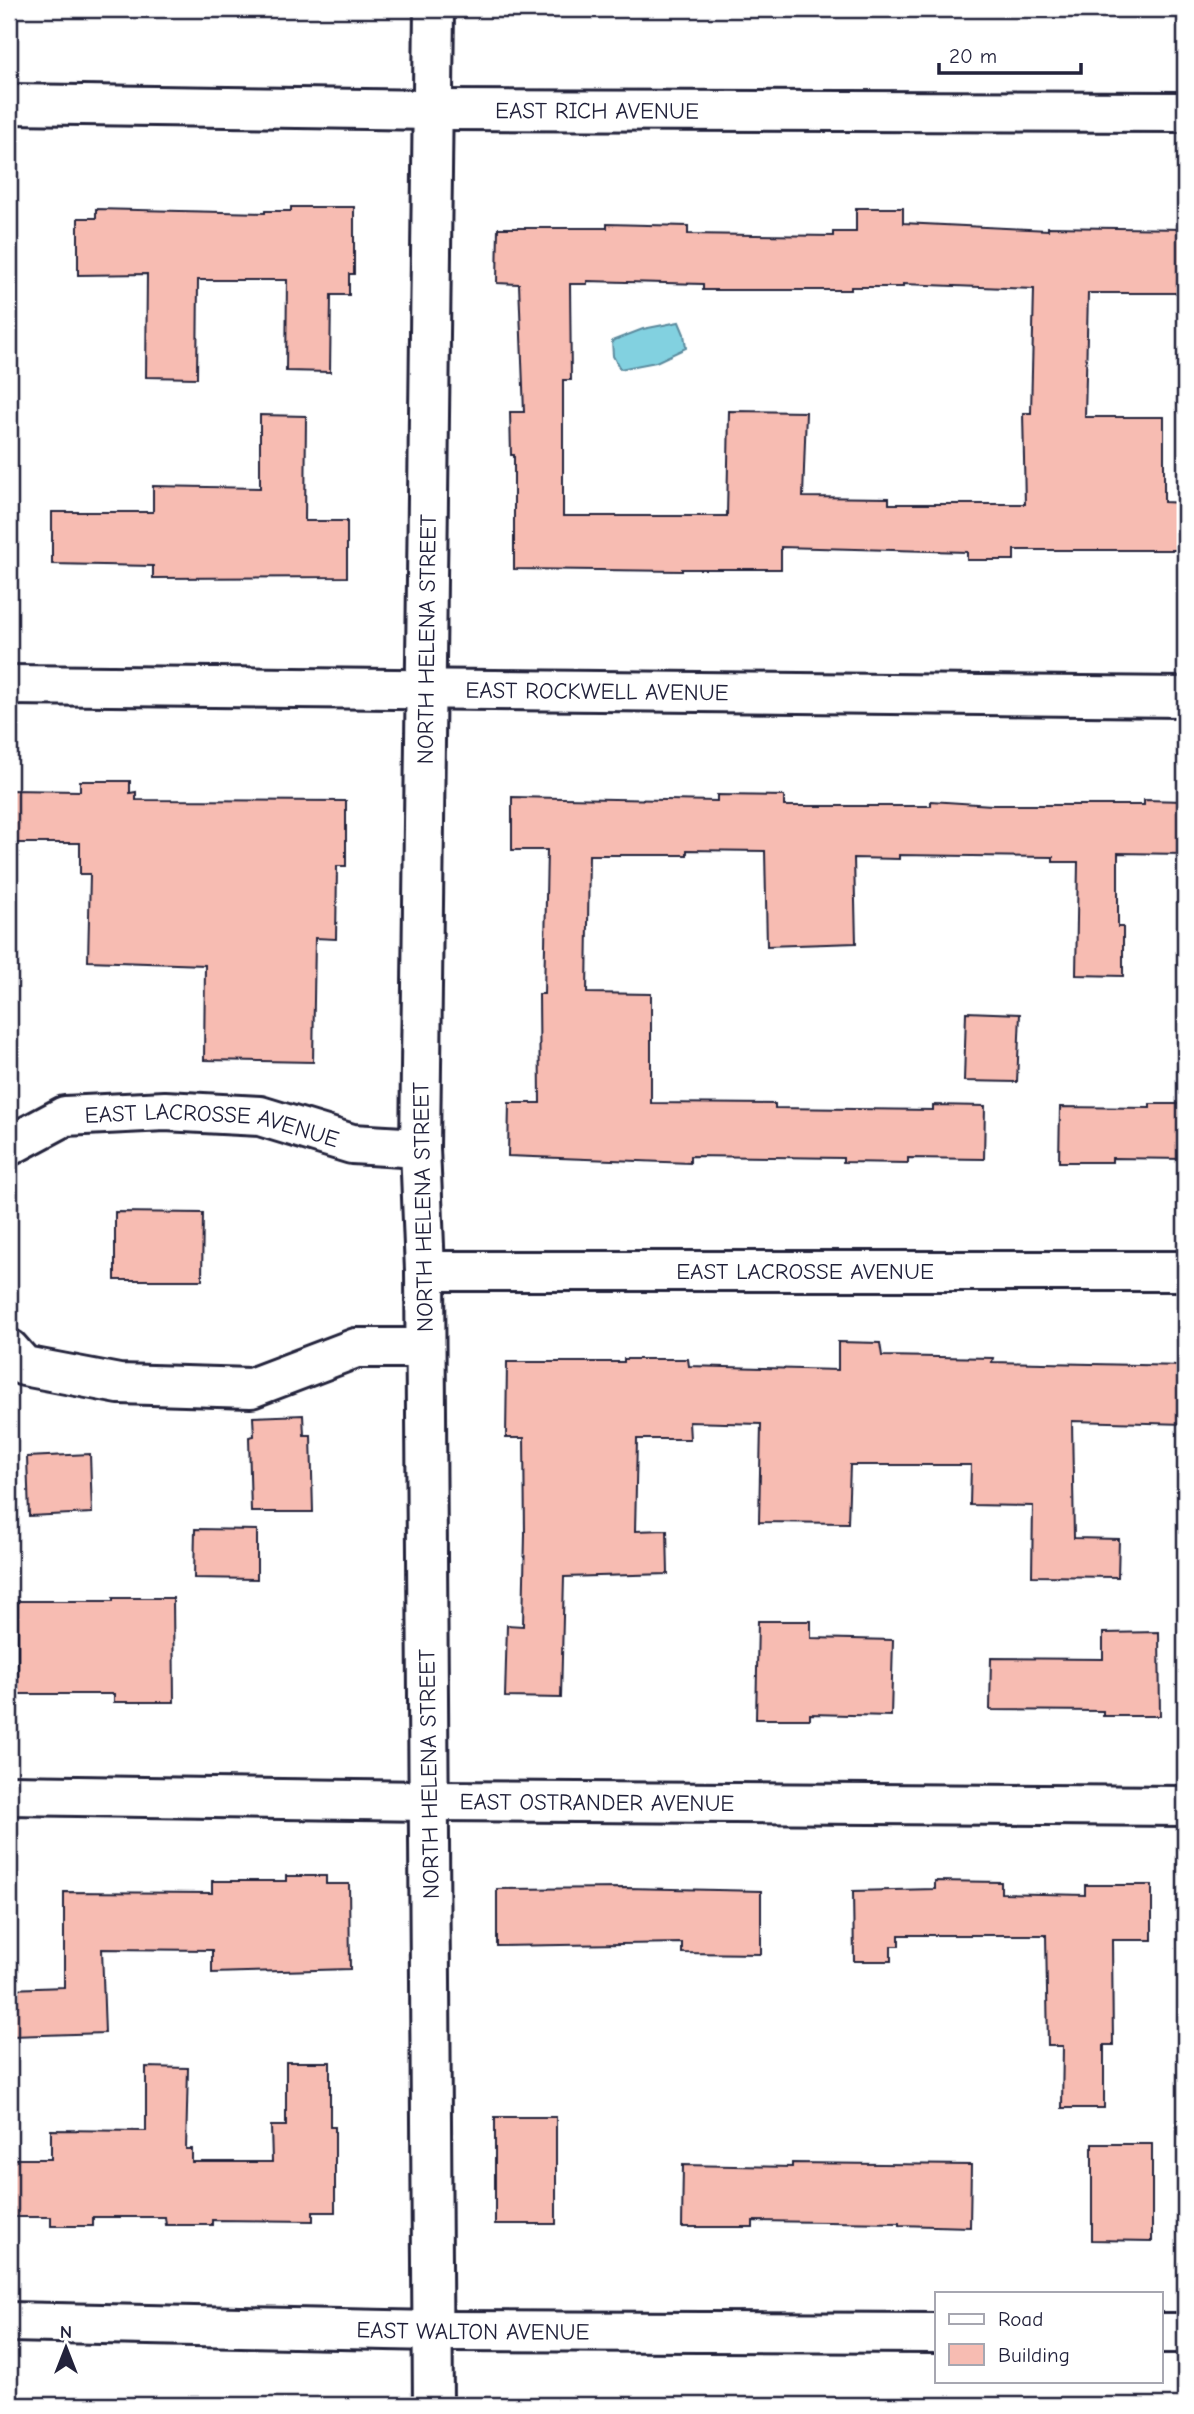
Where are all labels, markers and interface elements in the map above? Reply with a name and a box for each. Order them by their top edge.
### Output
scale bar [939,32,1080,76]
text: 20 m [949,44,997,68]
street label: EAST RICH AVENUE [495,97,699,124]
street label: NORTH HELENA STREET [411,514,441,764]
street label: EAST ROCKWELL AVENUE [465,676,729,706]
street label: NORTH HELENA STREET [407,1082,439,1332]
street label: EAST LACROSSE AVENUE [84,1097,342,1153]
street label: EAST LACROSSE AVENUE [676,1258,934,1285]
street label: NORTH HELENA STREET [413,1649,445,1899]
street label: EAST OSTRANDER AVENUE [460,1788,734,1817]
legend [935,2292,1162,2382]
text: Road [998,2307,1043,2331]
north arrow [32,2312,102,2382]
street label: EAST WALTON AVENUE [356,2316,590,2345]
text: N [60,2321,72,2343]
text: Building [998,2343,1070,2367]

